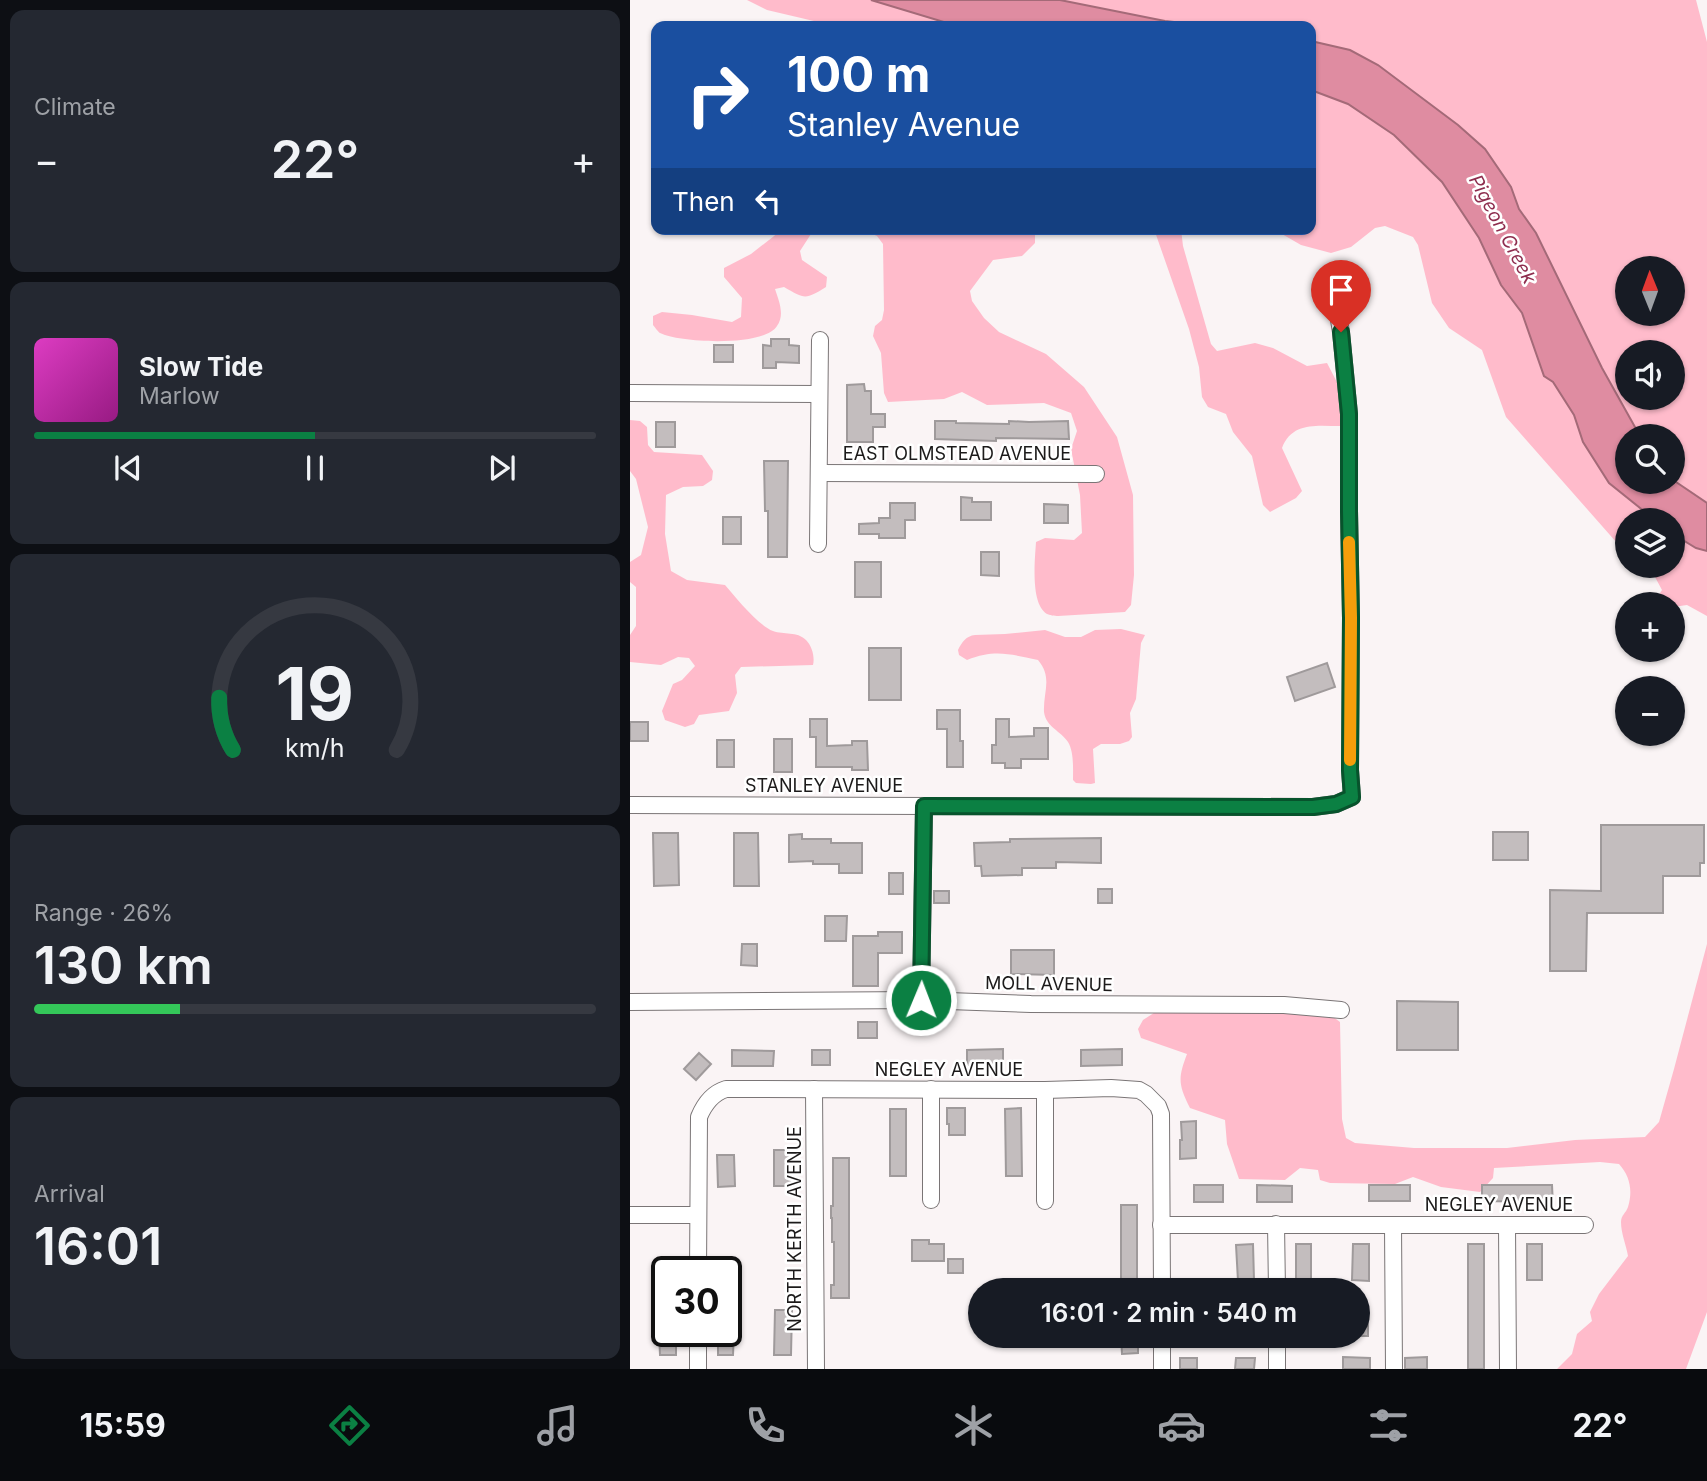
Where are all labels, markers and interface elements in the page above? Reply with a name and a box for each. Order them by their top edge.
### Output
text: 100 m [787,45,931,104]
icon: right [672,49,763,140]
text: Climate [34,93,116,121]
text: Stanley Avenue [787,105,1020,144]
text: 22° [271,128,359,191]
text: − [34,137,59,183]
text: + [571,137,596,183]
water label: Pigeon Creek [1464,171,1541,288]
icon: left [749,182,787,220]
text: Then [672,186,735,217]
north arrow [1615,256,1685,326]
map controls [1615,256,1685,746]
pin [1311,260,1371,332]
icon: arrive [1322,271,1360,309]
button: sound [1615,340,1685,410]
text: Slow Tide [139,351,263,382]
text: Marlow [139,382,219,410]
button: search [1615,424,1685,494]
street label: EAST OLMSTEAD AVENUE [843,443,1071,464]
icon: previous [109,449,147,487]
icon: pause [296,449,334,487]
icon: next [483,449,521,487]
button: layers [1615,508,1685,578]
button: + [1615,592,1685,662]
text: 19 [276,650,354,739]
button: − [1615,676,1685,746]
text: km/h [285,733,345,763]
street label: STANLEY AVENUE [745,775,903,796]
text: Range · 26% [34,899,173,927]
text: 130 km [34,934,213,997]
position arrow [884,963,958,1037]
street label: MOLL AVENUE [985,972,1113,995]
street label: NEGLEY AVENUE [875,1059,1023,1080]
street label: NORTH KERTH AVENUE [784,1126,805,1332]
text: Arrival [34,1180,105,1208]
street label: NEGLEY AVENUE [1425,1194,1573,1215]
text: 16:01 [34,1215,162,1278]
speed limit sign: 30 [651,1256,742,1347]
text: 16:01 · 2 min · 540 m [1041,1297,1297,1328]
icon: directions [325,1401,374,1450]
icon: music [533,1401,582,1450]
icon: phone [741,1401,790,1450]
icon: climate [949,1401,998,1450]
icon: car [1157,1401,1206,1450]
icon: filters [1364,1401,1413,1450]
text: 15:59 [79,1406,166,1445]
text: 22° [1572,1406,1627,1445]

